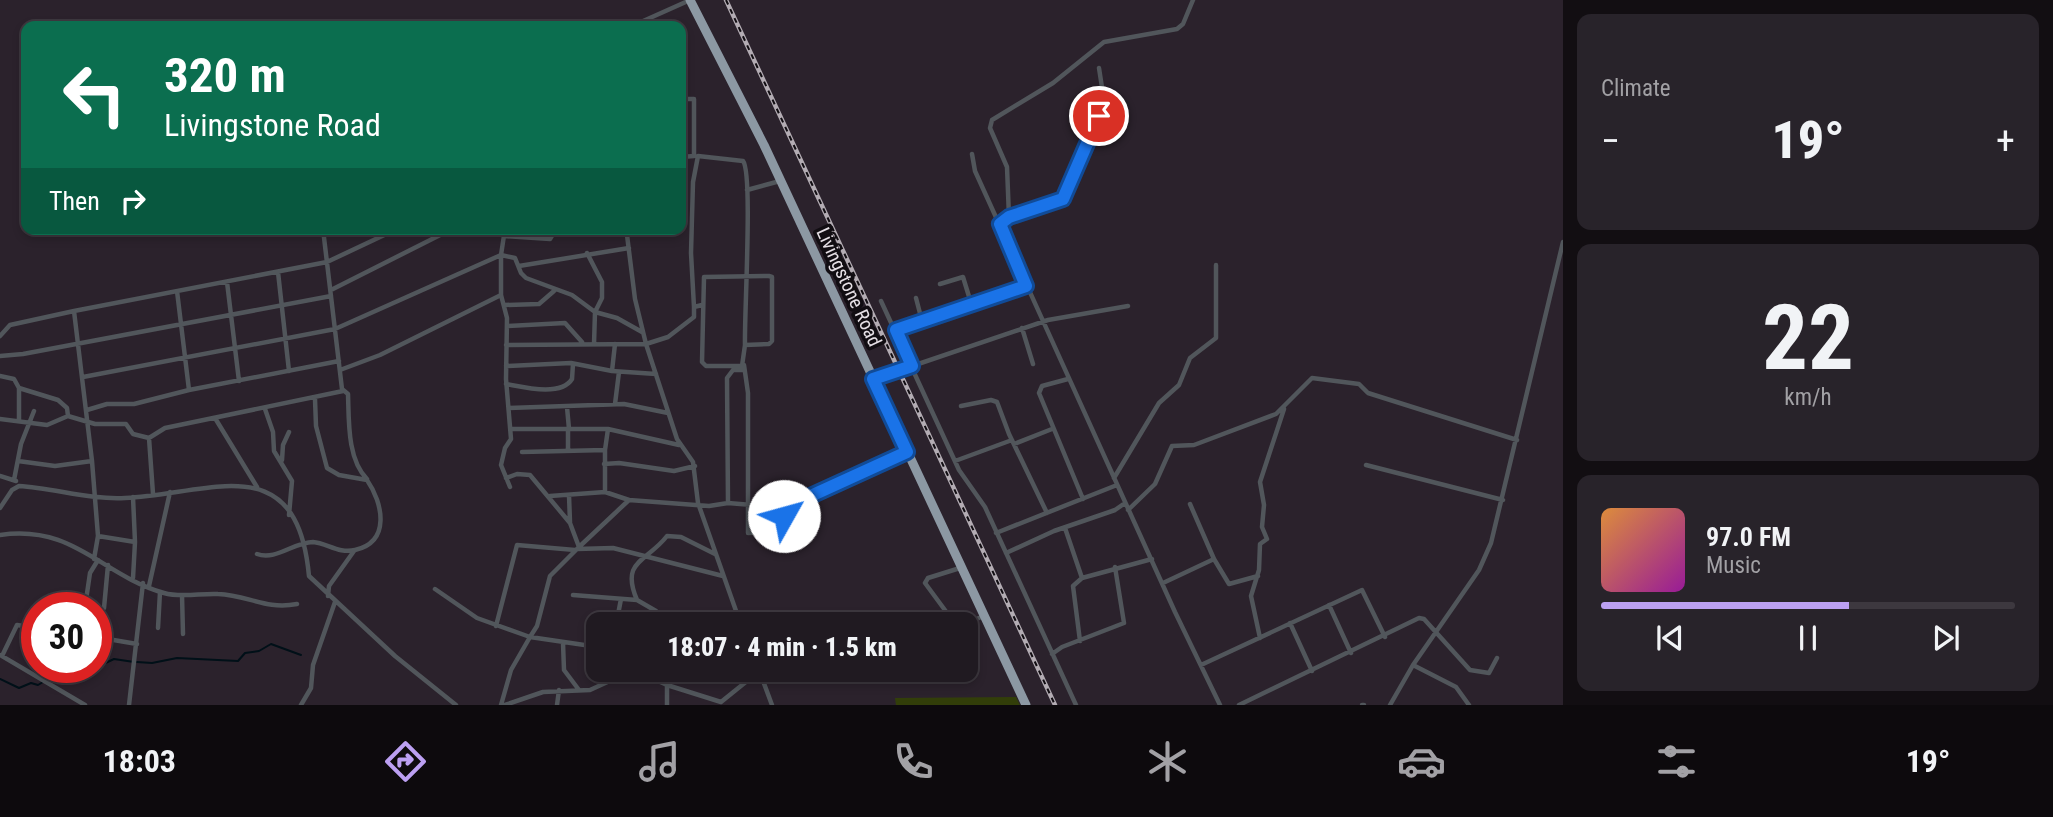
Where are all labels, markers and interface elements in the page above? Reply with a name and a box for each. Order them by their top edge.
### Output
text: 320 m [164,47,286,104]
icon: left [49,49,140,140]
text: Climate [1601,75,1671,102]
pin [1069,86,1129,146]
icon: arrive [1080,97,1118,135]
text: Livingstone Road [164,106,381,144]
text: 19° [1771,110,1845,171]
text: − [1601,119,1620,163]
text: + [1996,119,2015,163]
icon: right [114,182,152,220]
text: Then [49,186,100,216]
street label: Livingstone Road [811,224,887,350]
text: 22 [1762,285,1854,391]
text: km/h [1784,384,1832,411]
position arrow [747,479,821,553]
text: 97.0 FM [1706,522,1791,552]
text: Music [1706,552,1761,579]
speed limit sign: 30 [21,592,112,683]
icon: previous [1651,619,1689,657]
icon: pause [1789,619,1827,657]
icon: next [1927,619,1965,657]
text: 18:07 · 4 min · 1.5 km [667,632,897,662]
icon: directions [381,737,430,786]
icon: music [635,737,684,786]
icon: phone [889,737,938,786]
icon: climate [1143,737,1192,786]
icon: car [1397,737,1446,786]
icon: filters [1652,737,1701,786]
text: 18:03 [103,742,176,780]
text: 19° [1906,742,1950,780]

